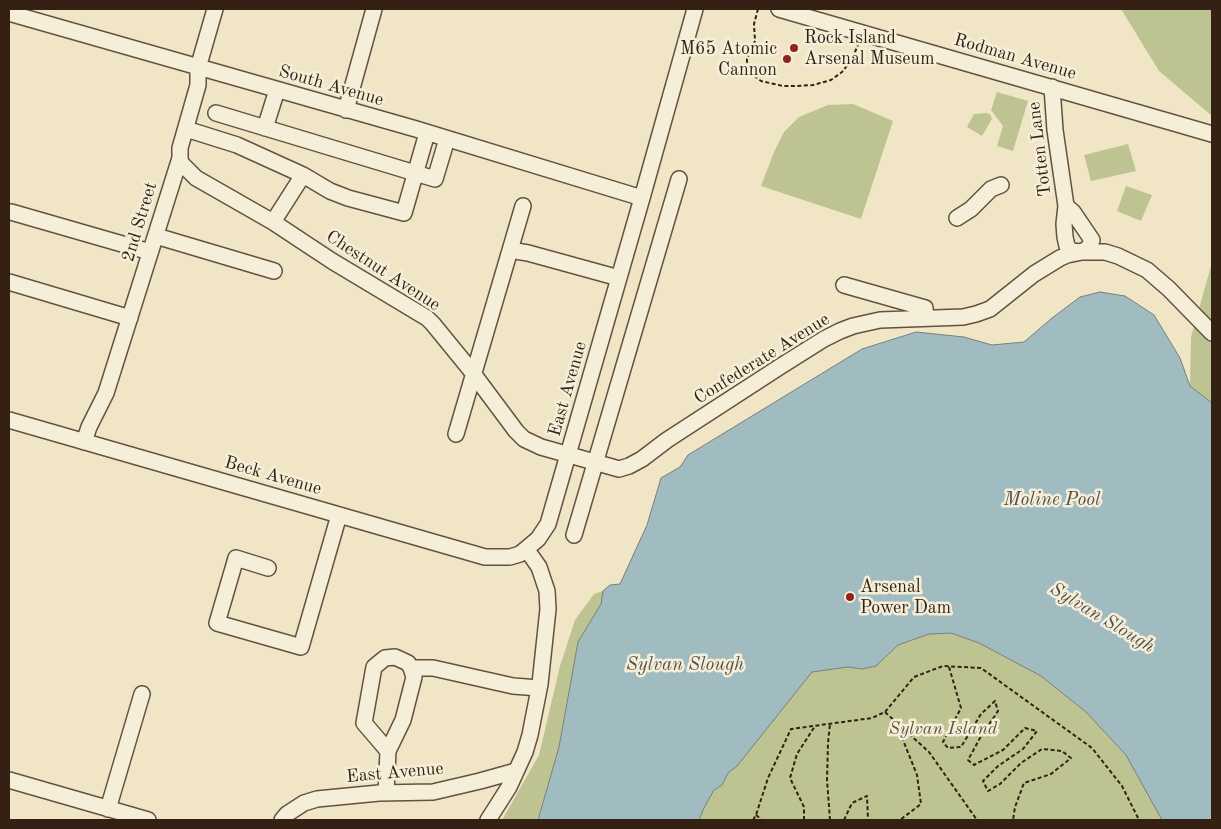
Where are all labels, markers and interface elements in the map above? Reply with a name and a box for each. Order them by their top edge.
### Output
place label: Rock Island Arsenal Museum [804,27,934,70]
street label: Rodman Avenue [951,29,1079,85]
place label: M65 Atomic Cannon [680,38,777,80]
marker: Rock Island Arsenal Museum [788,42,800,54]
marker: M65 Atomic Cannon [781,53,793,65]
street label: South Avenue [276,61,386,111]
street label: Totten Lane [1023,100,1057,198]
street label: 2nd Street [118,179,162,265]
street label: Chestnut Avenue [322,226,444,316]
street label: Confederate Avenue [690,309,834,409]
street label: East Avenue [544,339,592,439]
street label: Beck Avenue [222,452,324,500]
water label: Moline Pool [1003,489,1101,511]
place label: Arsenal Power Dam [860,576,951,618]
water label: Sylvan Slough [1045,578,1159,658]
marker: Arsenal Power Dam [844,591,856,603]
water label: Sylvan Slough [626,654,744,676]
park label: Sylvan Island [889,718,997,740]
street label: East Avenue [345,758,445,788]

